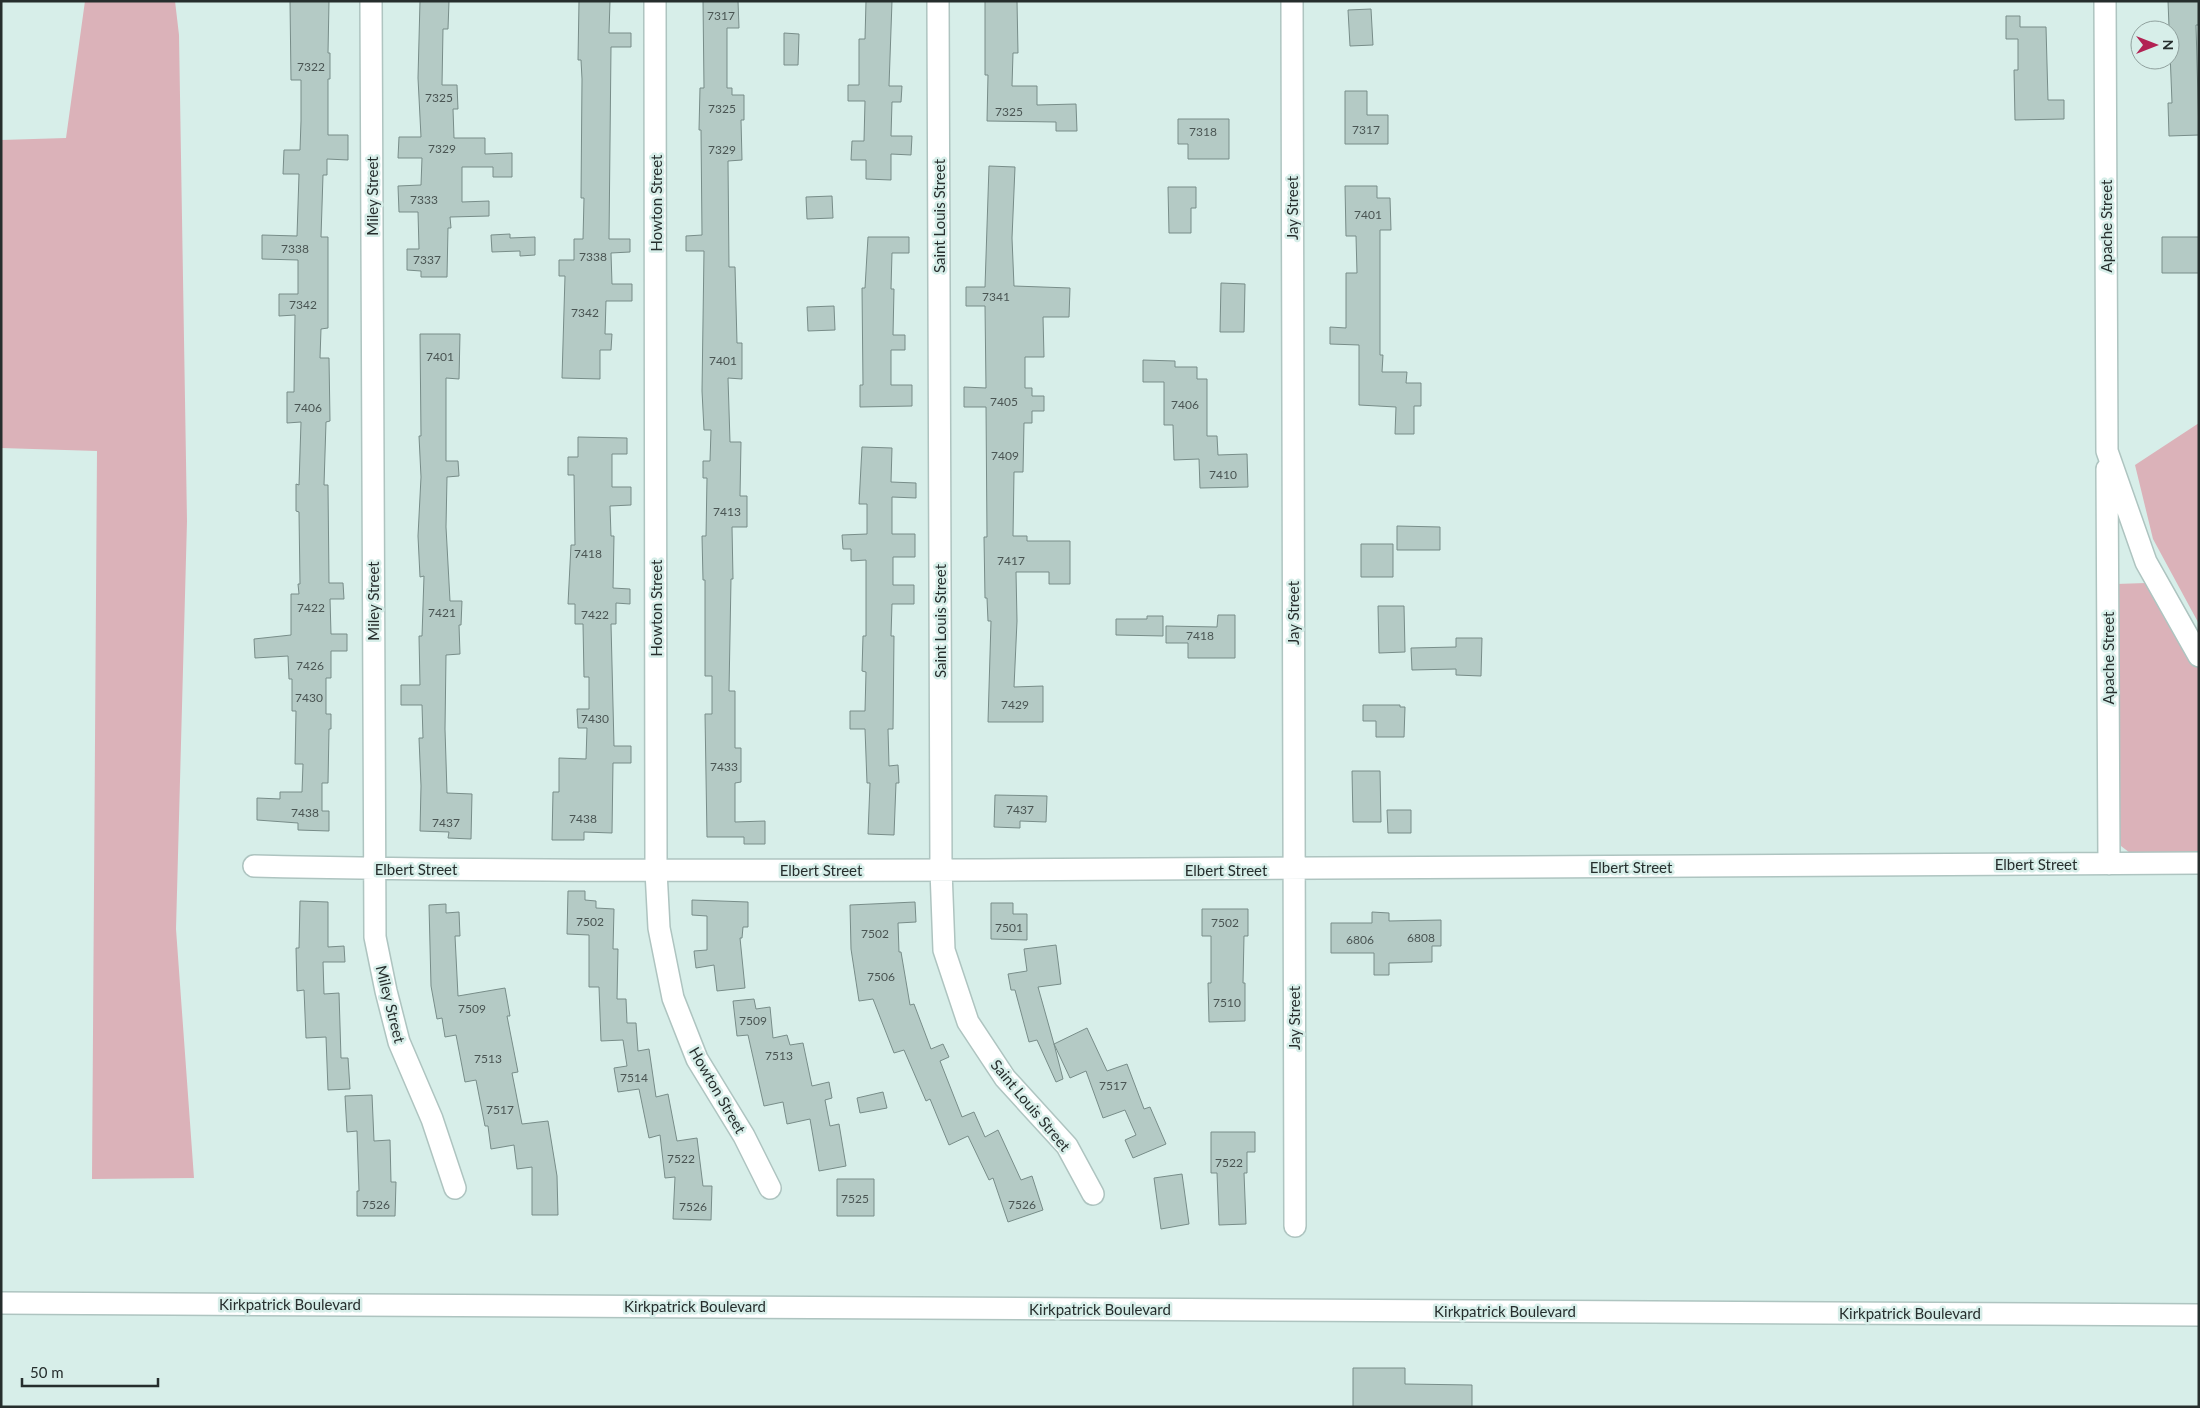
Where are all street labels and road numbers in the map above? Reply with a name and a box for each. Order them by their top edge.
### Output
street label: Howton Street [647,154,665,251]
street label: Miley Street [363,156,381,236]
street label: Saint Louis Street [930,158,948,273]
street label: Jay Street [1283,175,1301,240]
street label: Apache Street [2097,179,2115,272]
street label: Howton Street [647,559,665,656]
street label: Miley Street [364,561,382,641]
street label: Saint Louis Street [931,563,949,678]
street label: Jay Street [1284,580,1302,645]
street label: Apache Street [2099,611,2117,704]
street label: Elbert Street [1995,855,2078,873]
street label: Elbert Street [1590,858,1673,876]
street label: Elbert Street [375,860,458,878]
street label: Elbert Street [780,861,863,879]
street label: Elbert Street [1185,861,1268,879]
street label: Miley Street [373,963,409,1045]
street label: Jay Street [1285,985,1303,1050]
street label: Howton Street [686,1044,750,1137]
street label: Saint Louis Street [987,1056,1075,1155]
street label: Kirkpatrick Boulevard [219,1295,361,1313]
street label: Kirkpatrick Boulevard [624,1297,766,1315]
street label: Kirkpatrick Boulevard [1029,1300,1171,1318]
street label: Kirkpatrick Boulevard [1434,1302,1576,1320]
street label: Kirkpatrick Boulevard [1839,1304,1981,1322]

